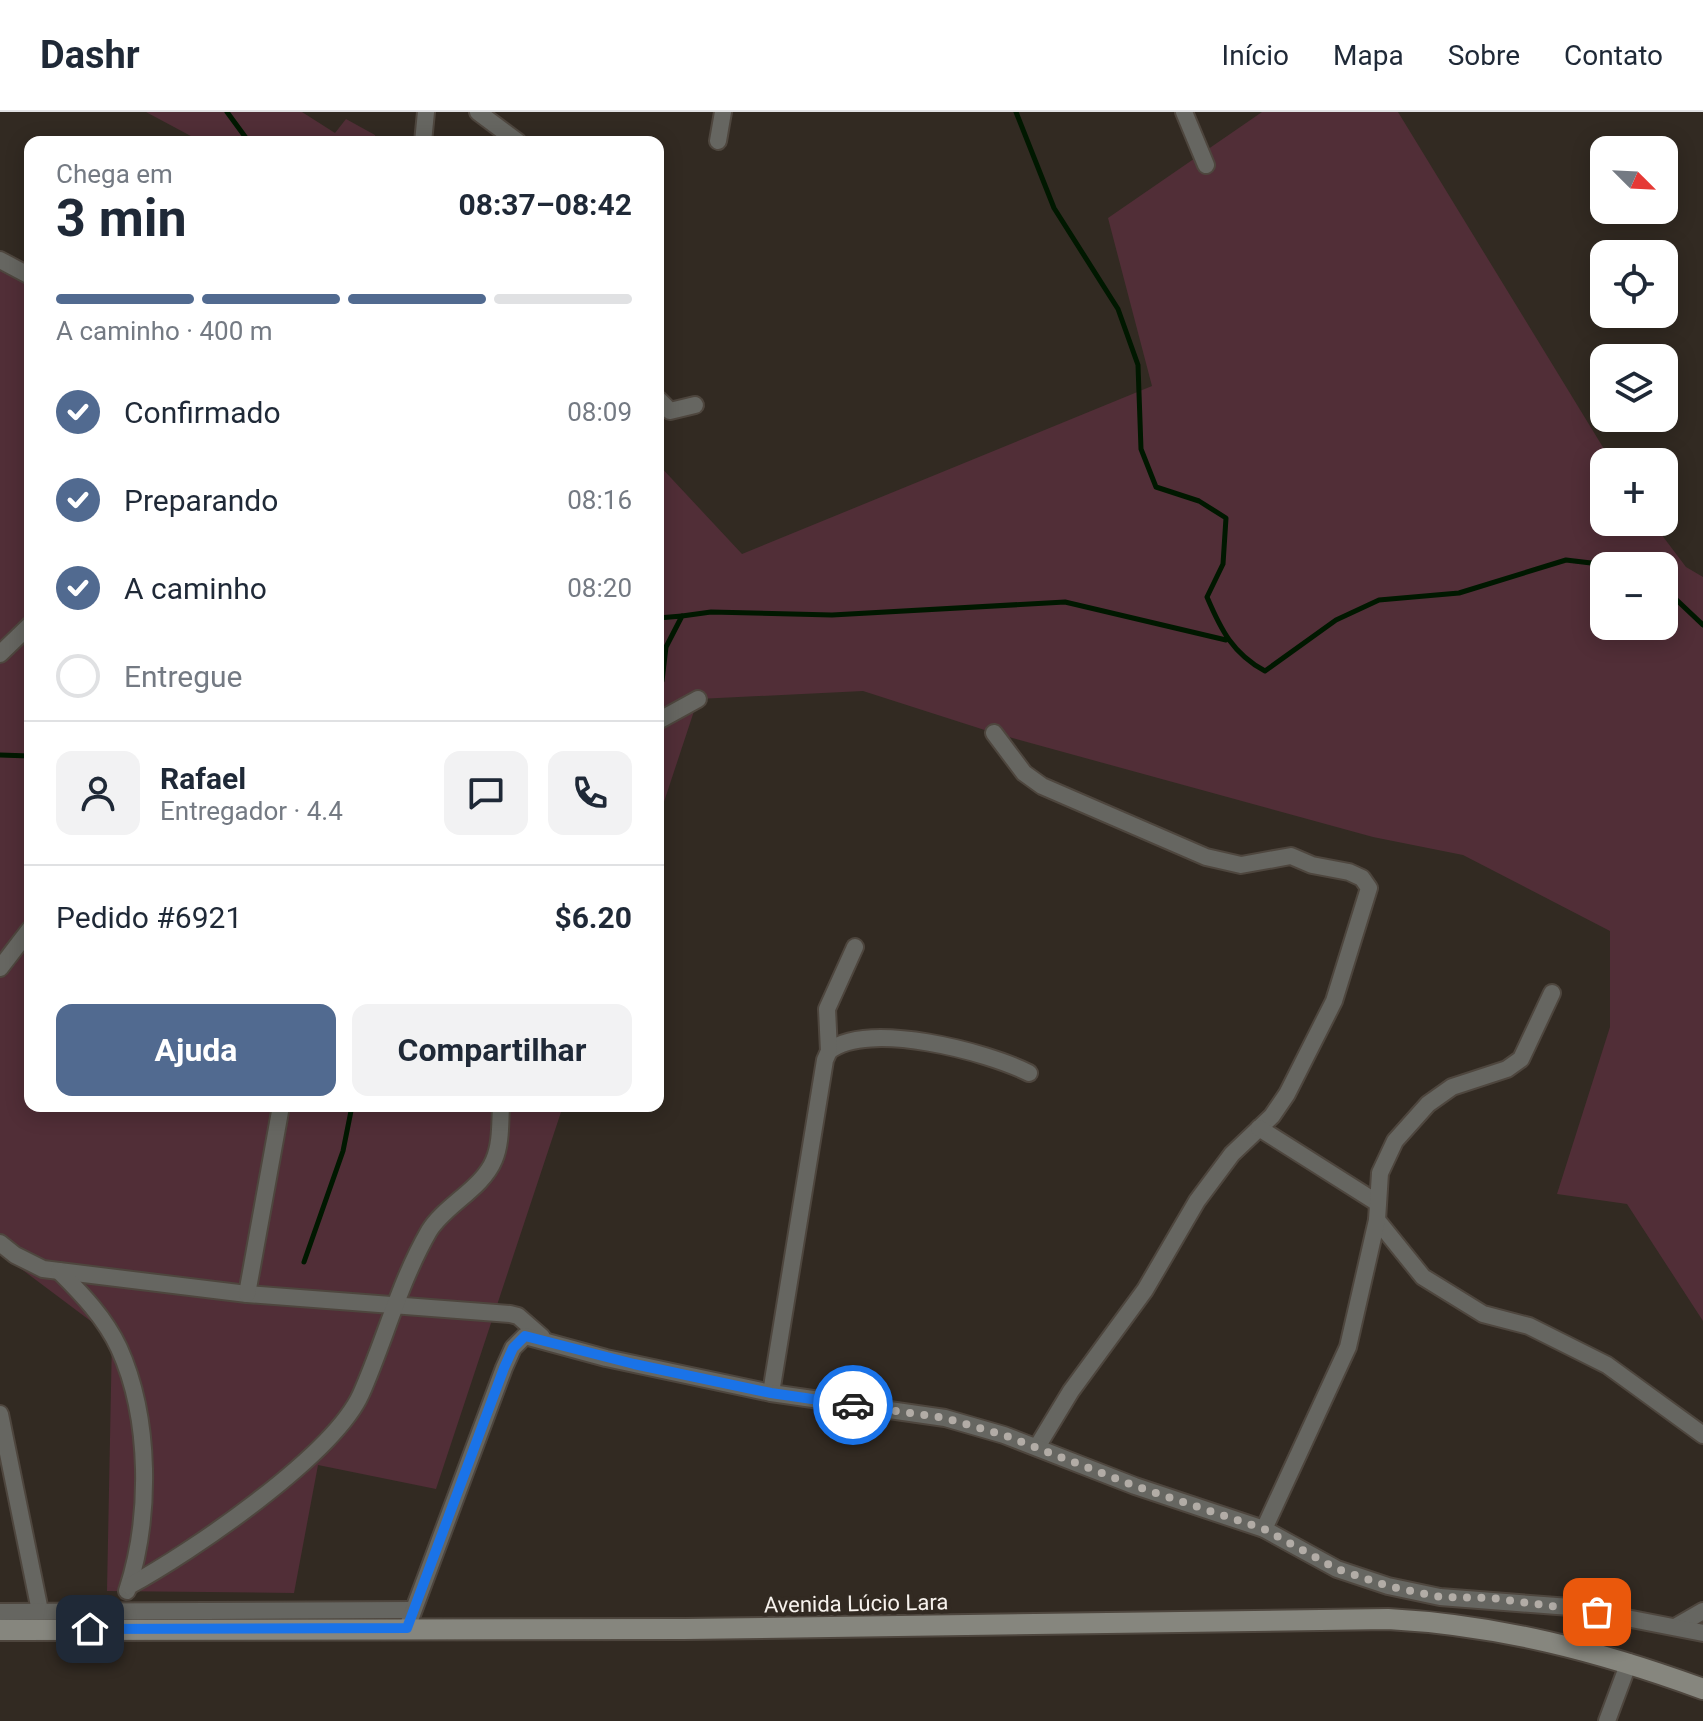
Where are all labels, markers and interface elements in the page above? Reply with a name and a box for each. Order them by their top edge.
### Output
text: Dashr [40,33,140,77]
text: Início [1222,39,1289,72]
text: Mapa [1333,39,1404,72]
text: Sobre [1448,39,1520,72]
text: Contato [1564,39,1663,72]
north arrow [1590,136,1678,224]
map controls [1590,136,1678,640]
text: Chega em [56,159,173,189]
text: 08:37–08:42 [458,187,632,222]
text: 3 min [56,188,187,249]
button: locate [1590,240,1678,328]
text: A caminho · 400 m [56,316,273,346]
button: layers [1590,344,1678,432]
icon: check [56,390,100,434]
text: Confirmado [124,395,281,430]
text: 08:09 [567,397,632,427]
button: + [1590,448,1678,536]
icon: check [56,478,100,522]
text: Preparando [124,483,278,518]
text: 08:16 [567,485,632,515]
button: − [1590,552,1678,640]
icon: check [56,566,100,610]
text: A caminho [124,571,267,606]
text: 08:20 [567,573,632,603]
text: Entregue [124,659,243,694]
button: person [56,751,140,835]
button: chat [444,751,528,835]
button: phone [548,751,632,835]
text: Rafael [160,761,246,796]
text: Entregador · 4.4 [160,796,343,826]
text: Pedido #6921 [56,900,242,935]
text: $6.20 [554,900,632,935]
button: Ajuda [56,1004,336,1096]
button: Compartilhar [352,1004,632,1096]
courier [813,1365,893,1445]
icon: car [831,1383,875,1427]
pin [1563,1578,1631,1646]
street label: Avenida Lúcio Lara [764,1589,948,1618]
icon: bag [1575,1590,1619,1634]
pin [56,1595,124,1663]
icon: home [68,1607,112,1651]

